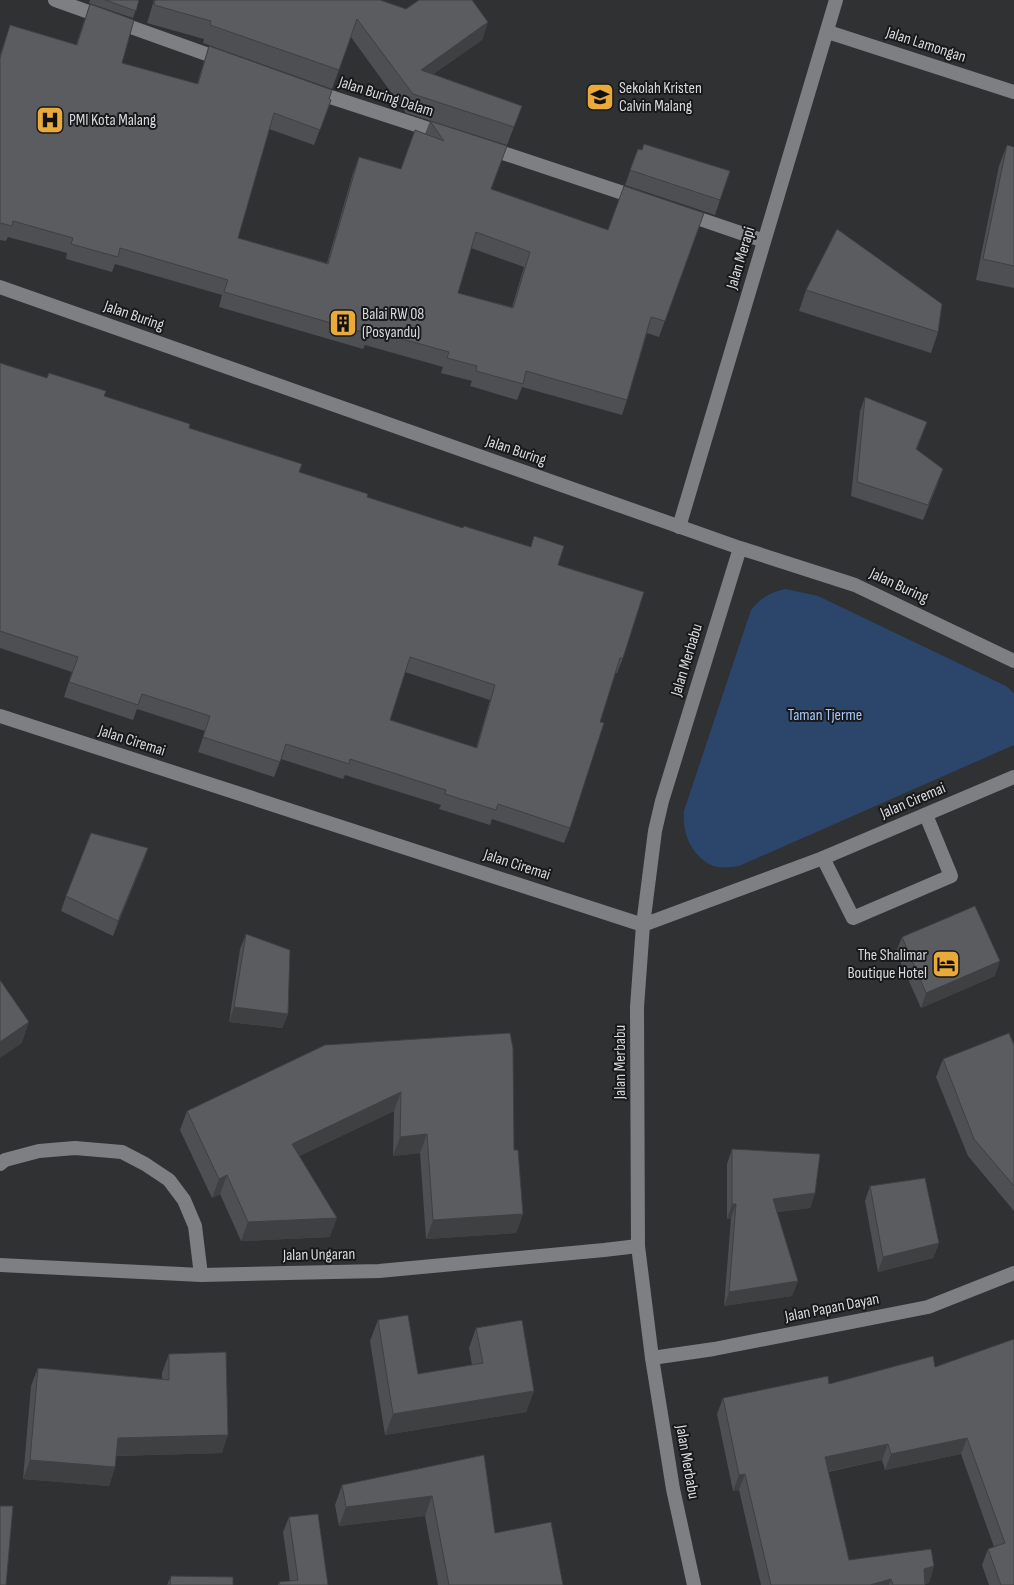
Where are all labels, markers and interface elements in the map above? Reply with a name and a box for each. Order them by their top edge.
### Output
street label: Jalan Lamongan [883,23,968,67]
street label: Jalan Buring Dalam [335,72,436,121]
place label: Sekolah Kristen Calvin Malang [619,79,702,116]
school or university icon: Sekolah Kristen Calvin Malang [585,82,615,112]
hospital icon: PMI Kota Malang [35,105,65,135]
place label: PMI Kota Malang [69,111,156,130]
street label: Jalan Merapi [722,225,759,292]
street label: Jalan Buring [100,297,167,335]
place label: Balai RW 08 (Posyandu) [362,305,424,342]
building icon: Balai RW 08 (Posyandu) [328,308,358,338]
street label: Jalan Buring [482,432,549,470]
street label: Jalan Buring [866,564,931,608]
street label: Jalan Merbabu [667,622,707,699]
park label: Taman Tjerme [788,706,862,725]
street label: Jalan Ciremai [95,721,168,761]
street label: Jalan Ciremai [877,779,948,824]
street label: Jalan Ciremai [480,845,553,885]
place label: The Shalimar Boutique Hotel [847,946,927,983]
hotel icon: The Shalimar Boutique Hotel [931,949,961,979]
street label: Jalan Merbabu [611,1025,630,1100]
street label: Jalan Ungaran [282,1245,355,1265]
street label: Jalan Papan Dayan [782,1290,881,1327]
street label: Jalan Merbabu [671,1423,703,1500]

